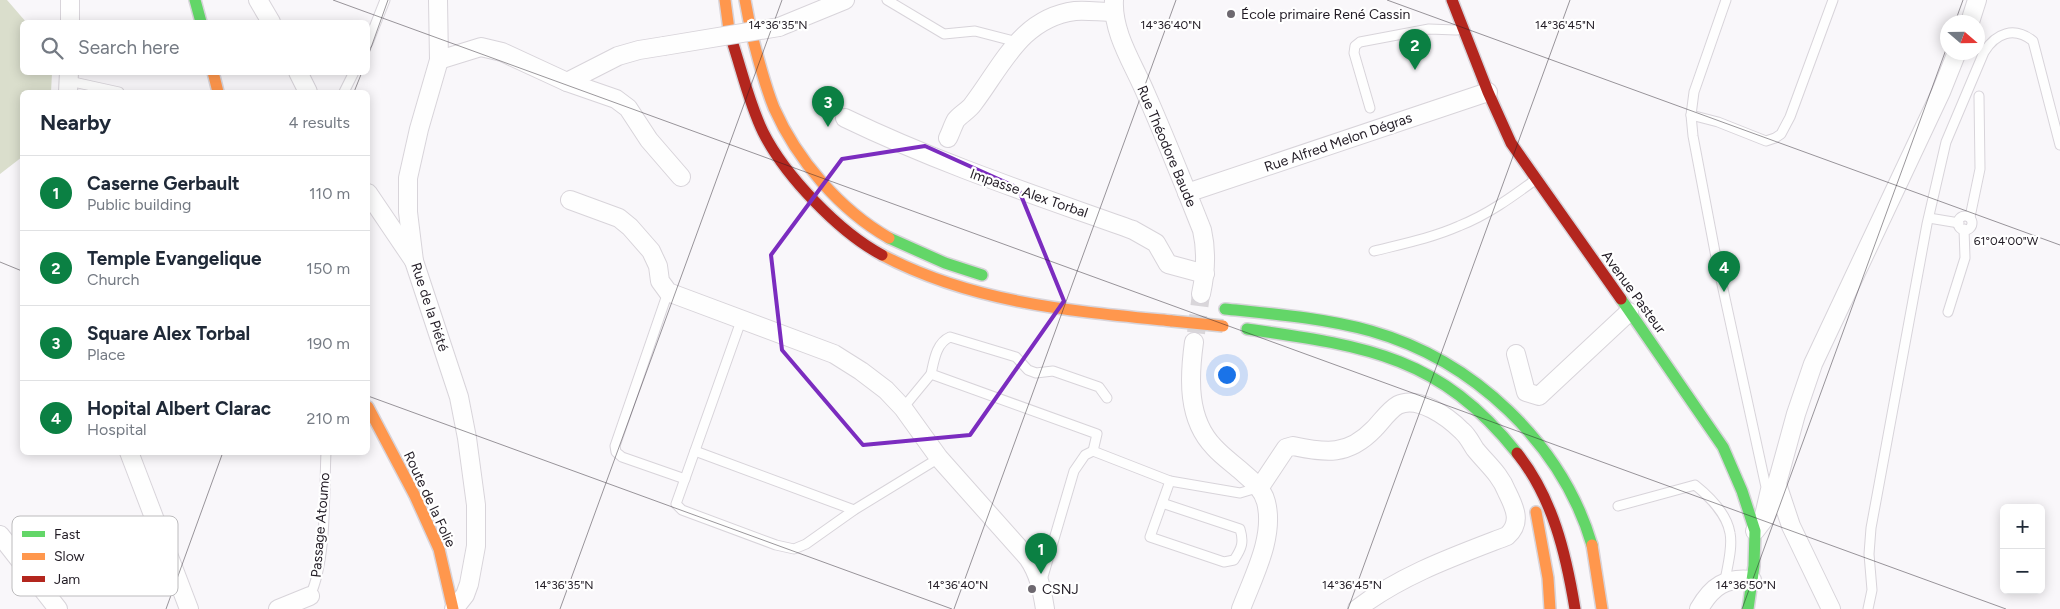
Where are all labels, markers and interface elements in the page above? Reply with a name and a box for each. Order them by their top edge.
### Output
place label: École primaire René Cassin [1241,6,1410,23]
marker: École primaire René Cassin [1225,8,1237,20]
north arrow [1940,15,1985,60]
text: 14°36'35"N [748,18,808,32]
text: 14°36'40"N [1141,18,1201,32]
text: 14°36'45"N [1535,18,1595,32]
search box [20,20,370,75]
pin: 2 [1399,29,1431,70]
icon: search [38,34,66,62]
text: Search here [78,36,180,59]
street label: Rue Théodore Baude [1133,83,1200,210]
pin: 3 [812,86,844,127]
street label: Rue Alfred Melon Dégras [1262,109,1414,176]
text: Nearby [40,110,111,135]
text: 4 results [289,113,350,132]
street label: Impasse Alex Torbal [968,165,1090,222]
text: Caserne Gerbault [87,172,240,195]
text: 1 [53,184,59,203]
text: 110 m [309,184,350,203]
text: Public building [87,195,191,214]
text: 61°04'00"W [1974,234,2039,248]
text: Temple Evangelique [87,247,262,270]
street label: Avenue Pasteur [1598,248,1669,337]
pin: 4 [1708,251,1740,292]
text: 2 [51,259,61,278]
text: 150 m [306,259,350,278]
street label: Rue de la Piété [407,260,452,354]
text: Church [87,270,139,289]
text: Square Alex Torbal [87,322,250,345]
text: 3 [52,334,60,353]
text: 190 m [307,334,350,353]
text: Place [87,345,125,364]
your location [1214,362,1240,388]
text: Hopital Albert Clarac [87,397,271,420]
text: 4 [51,409,61,428]
text: 210 m [307,409,350,428]
text: Hospital [87,420,147,439]
street label: Route de la Folie [400,449,459,550]
street label: Passage Atoumo [307,472,334,578]
map controls [2000,504,2045,594]
button: + [2000,504,2045,549]
legend [12,516,178,596]
text: Fast [54,526,80,543]
pin: 1 [1025,533,1057,574]
text: Slow [54,548,85,565]
button: − [2000,549,2045,594]
text: Jam [54,571,80,588]
text: 14°36'35"N [534,578,594,592]
text: 14°36'40"N [928,578,988,592]
text: 14°36'45"N [1322,578,1382,592]
text: 14°36'50"N [1716,578,1776,592]
place label: CSNJ [1042,581,1079,598]
marker: CSNJ [1026,583,1038,595]

